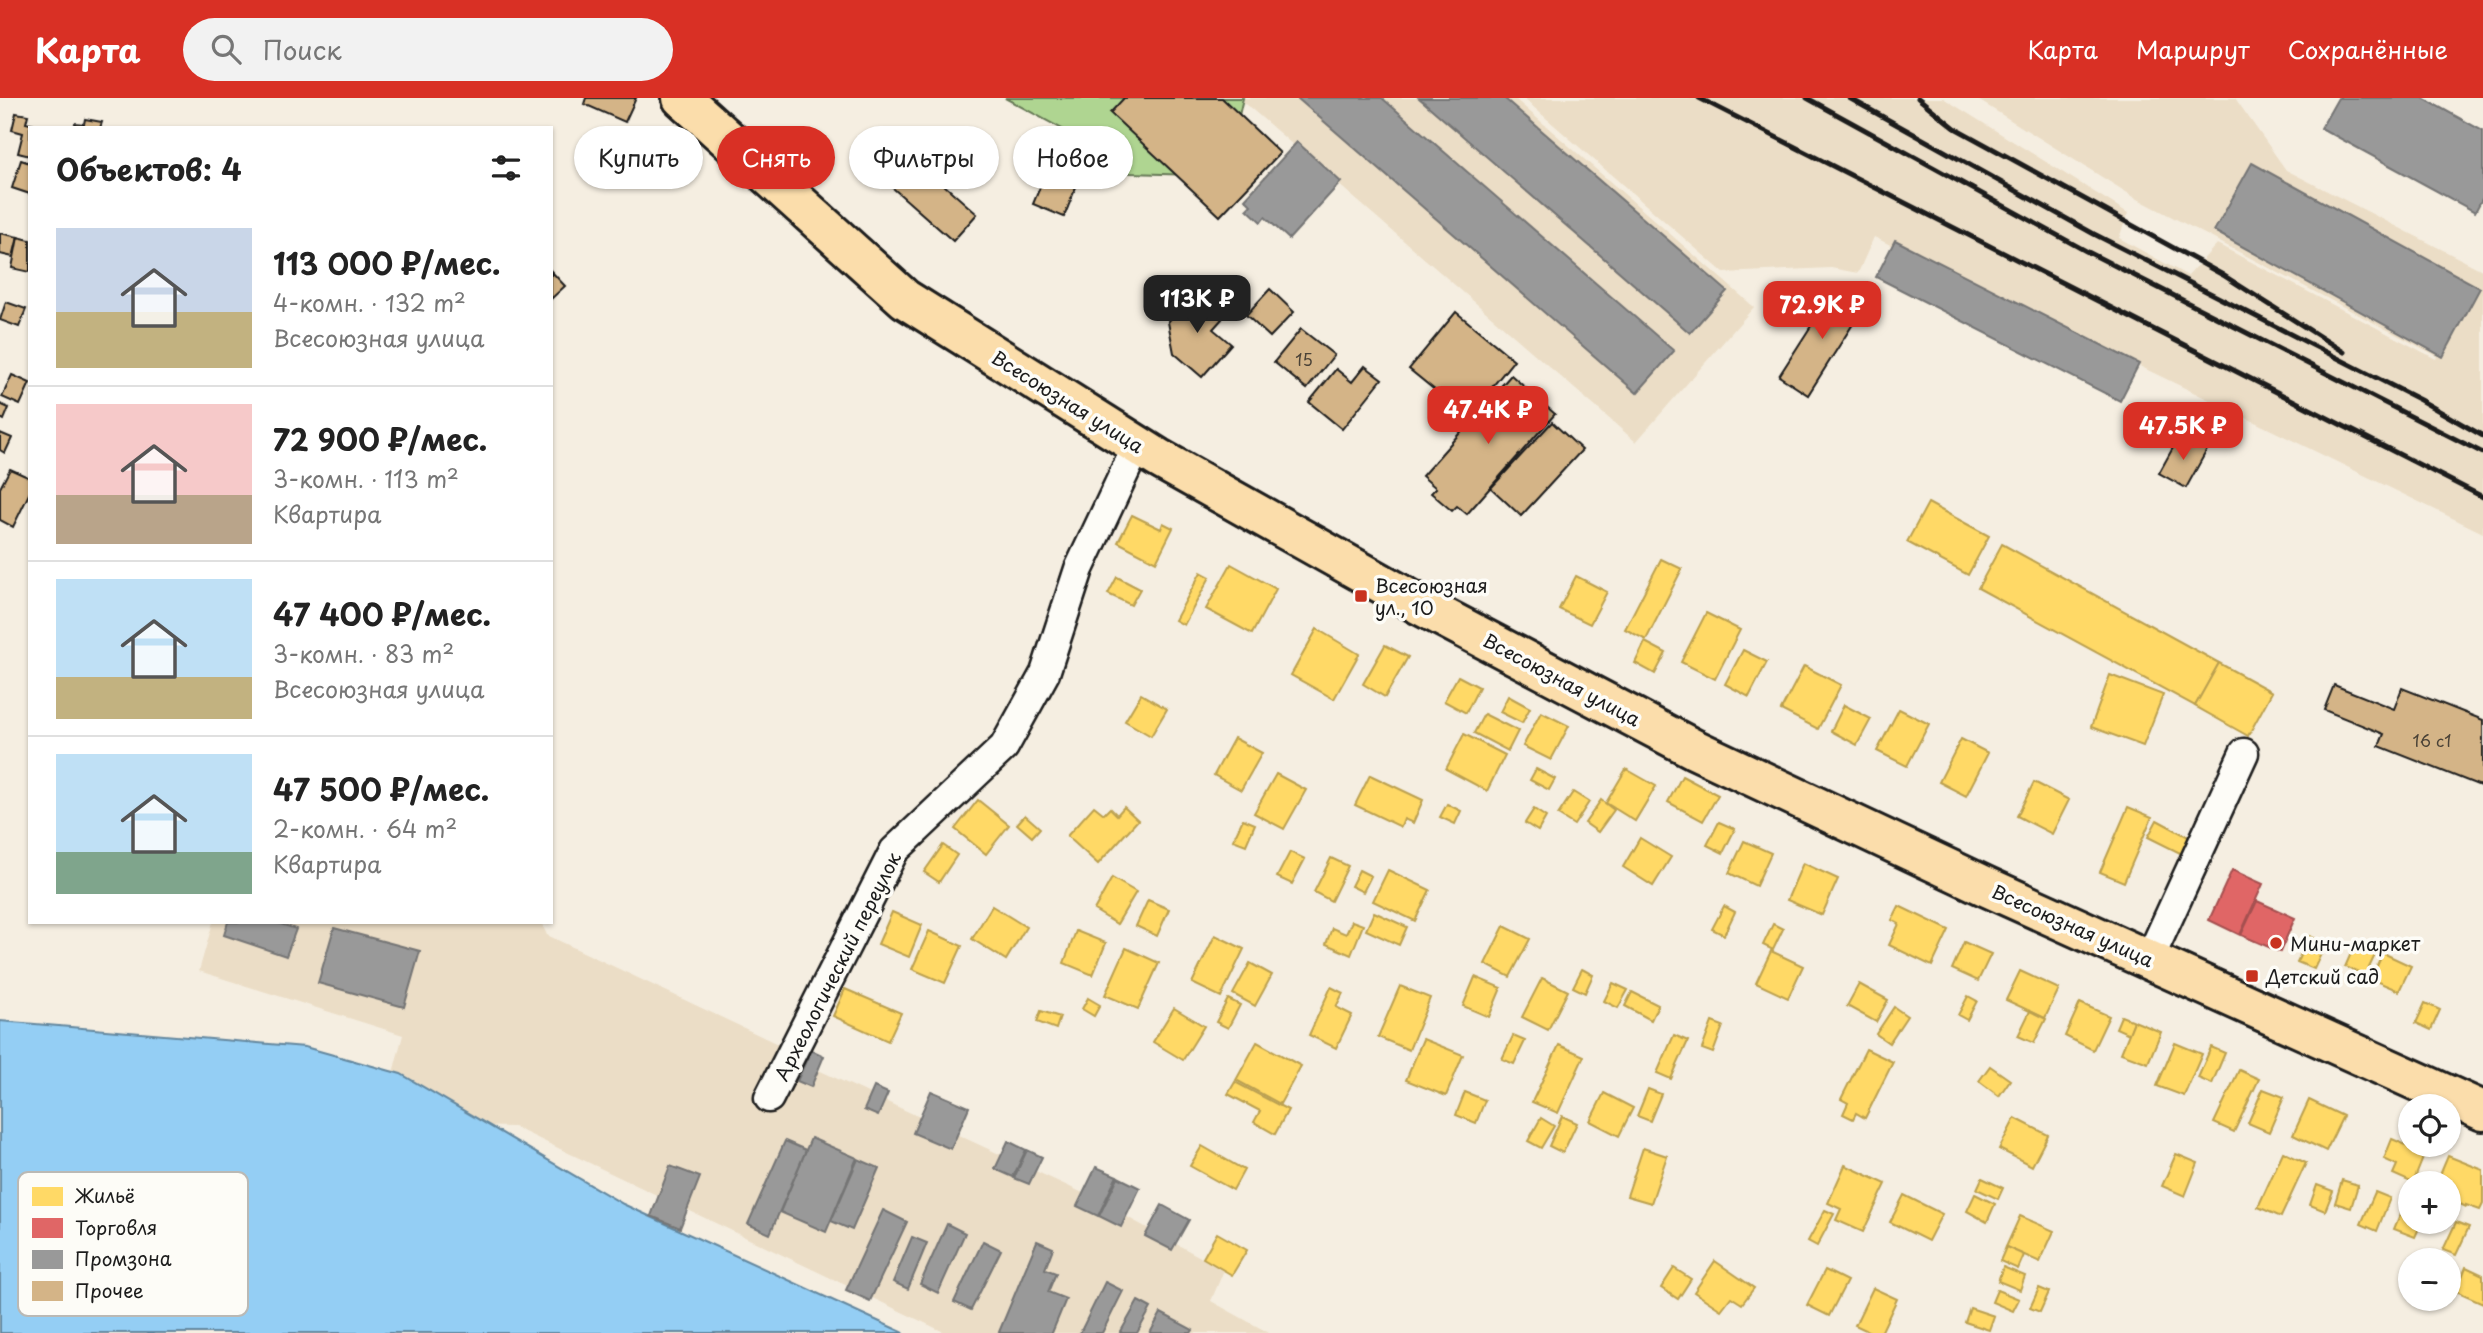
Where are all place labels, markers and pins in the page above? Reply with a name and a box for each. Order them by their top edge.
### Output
pin: 113K ₽ [1140,275,1254,335]
pin: 72.9K ₽ [1757,282,1887,341]
pin: 47.4K ₽ [1423,386,1553,446]
pin: 47.5K ₽ [2118,402,2248,462]
place label: Всесоюзная ул., 10 [1375,571,1488,621]
marker: Всесоюзная ул., 10 [1353,588,1369,604]
place label: Мини-маркет [2290,929,2421,957]
marker: Мини-маркет [2268,935,2284,951]
place label: Детский сад [2265,962,2379,990]
marker: Детский сад [2244,968,2260,984]

